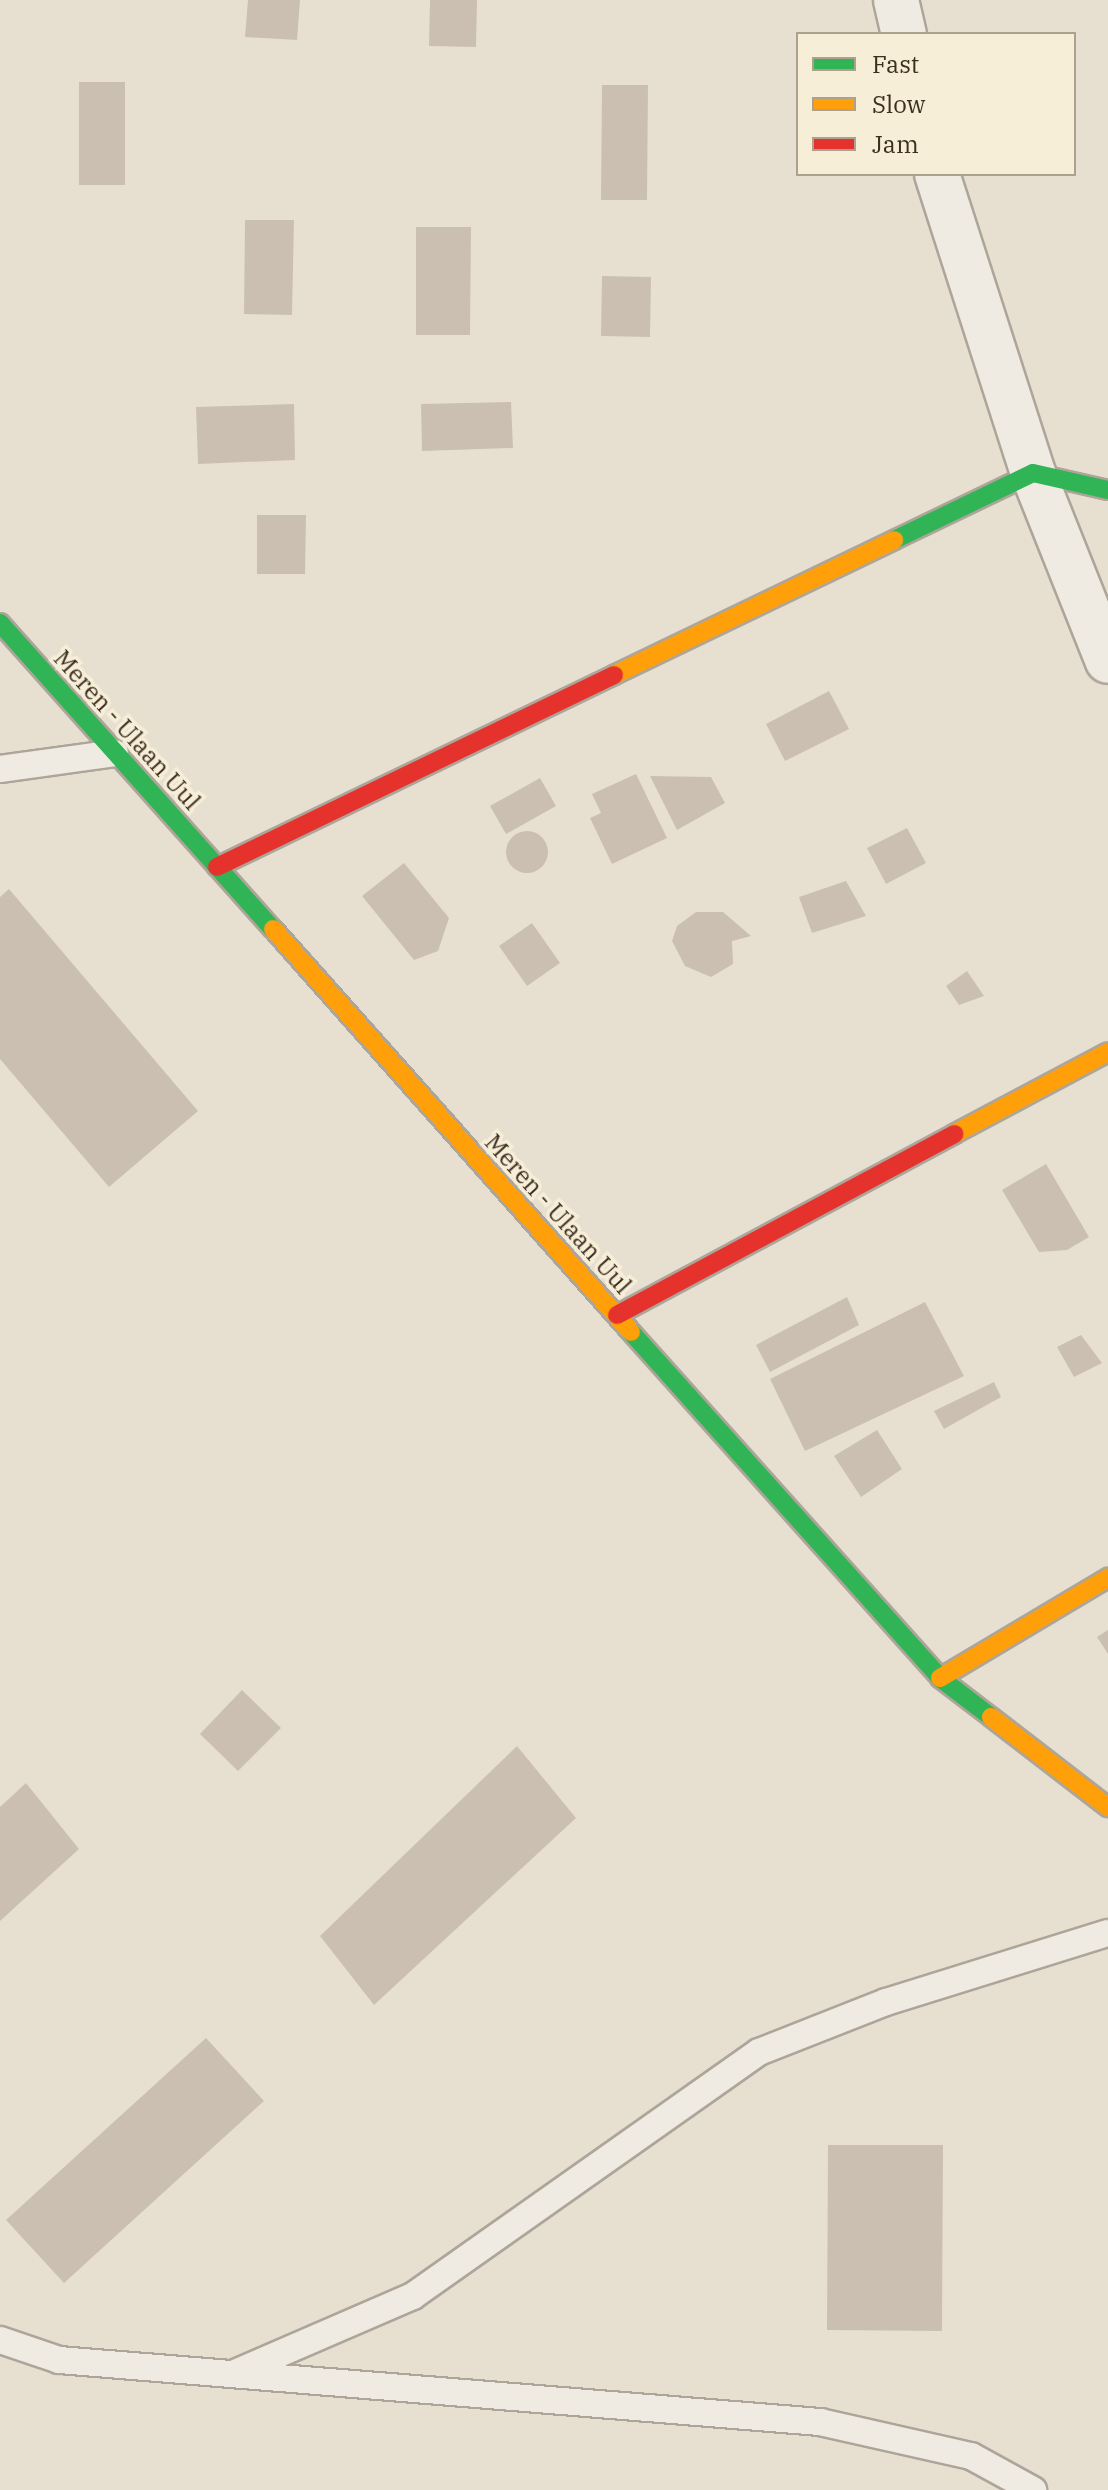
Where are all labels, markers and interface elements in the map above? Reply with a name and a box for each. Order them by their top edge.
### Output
legend [796,32,1076,176]
text: Fast [872,48,919,80]
text: Slow [872,88,925,120]
text: Jam [872,128,919,160]
street label: Meren - Ulaan Uul [48,644,206,816]
street label: Meren - Ulaan Uul [479,1128,637,1300]

